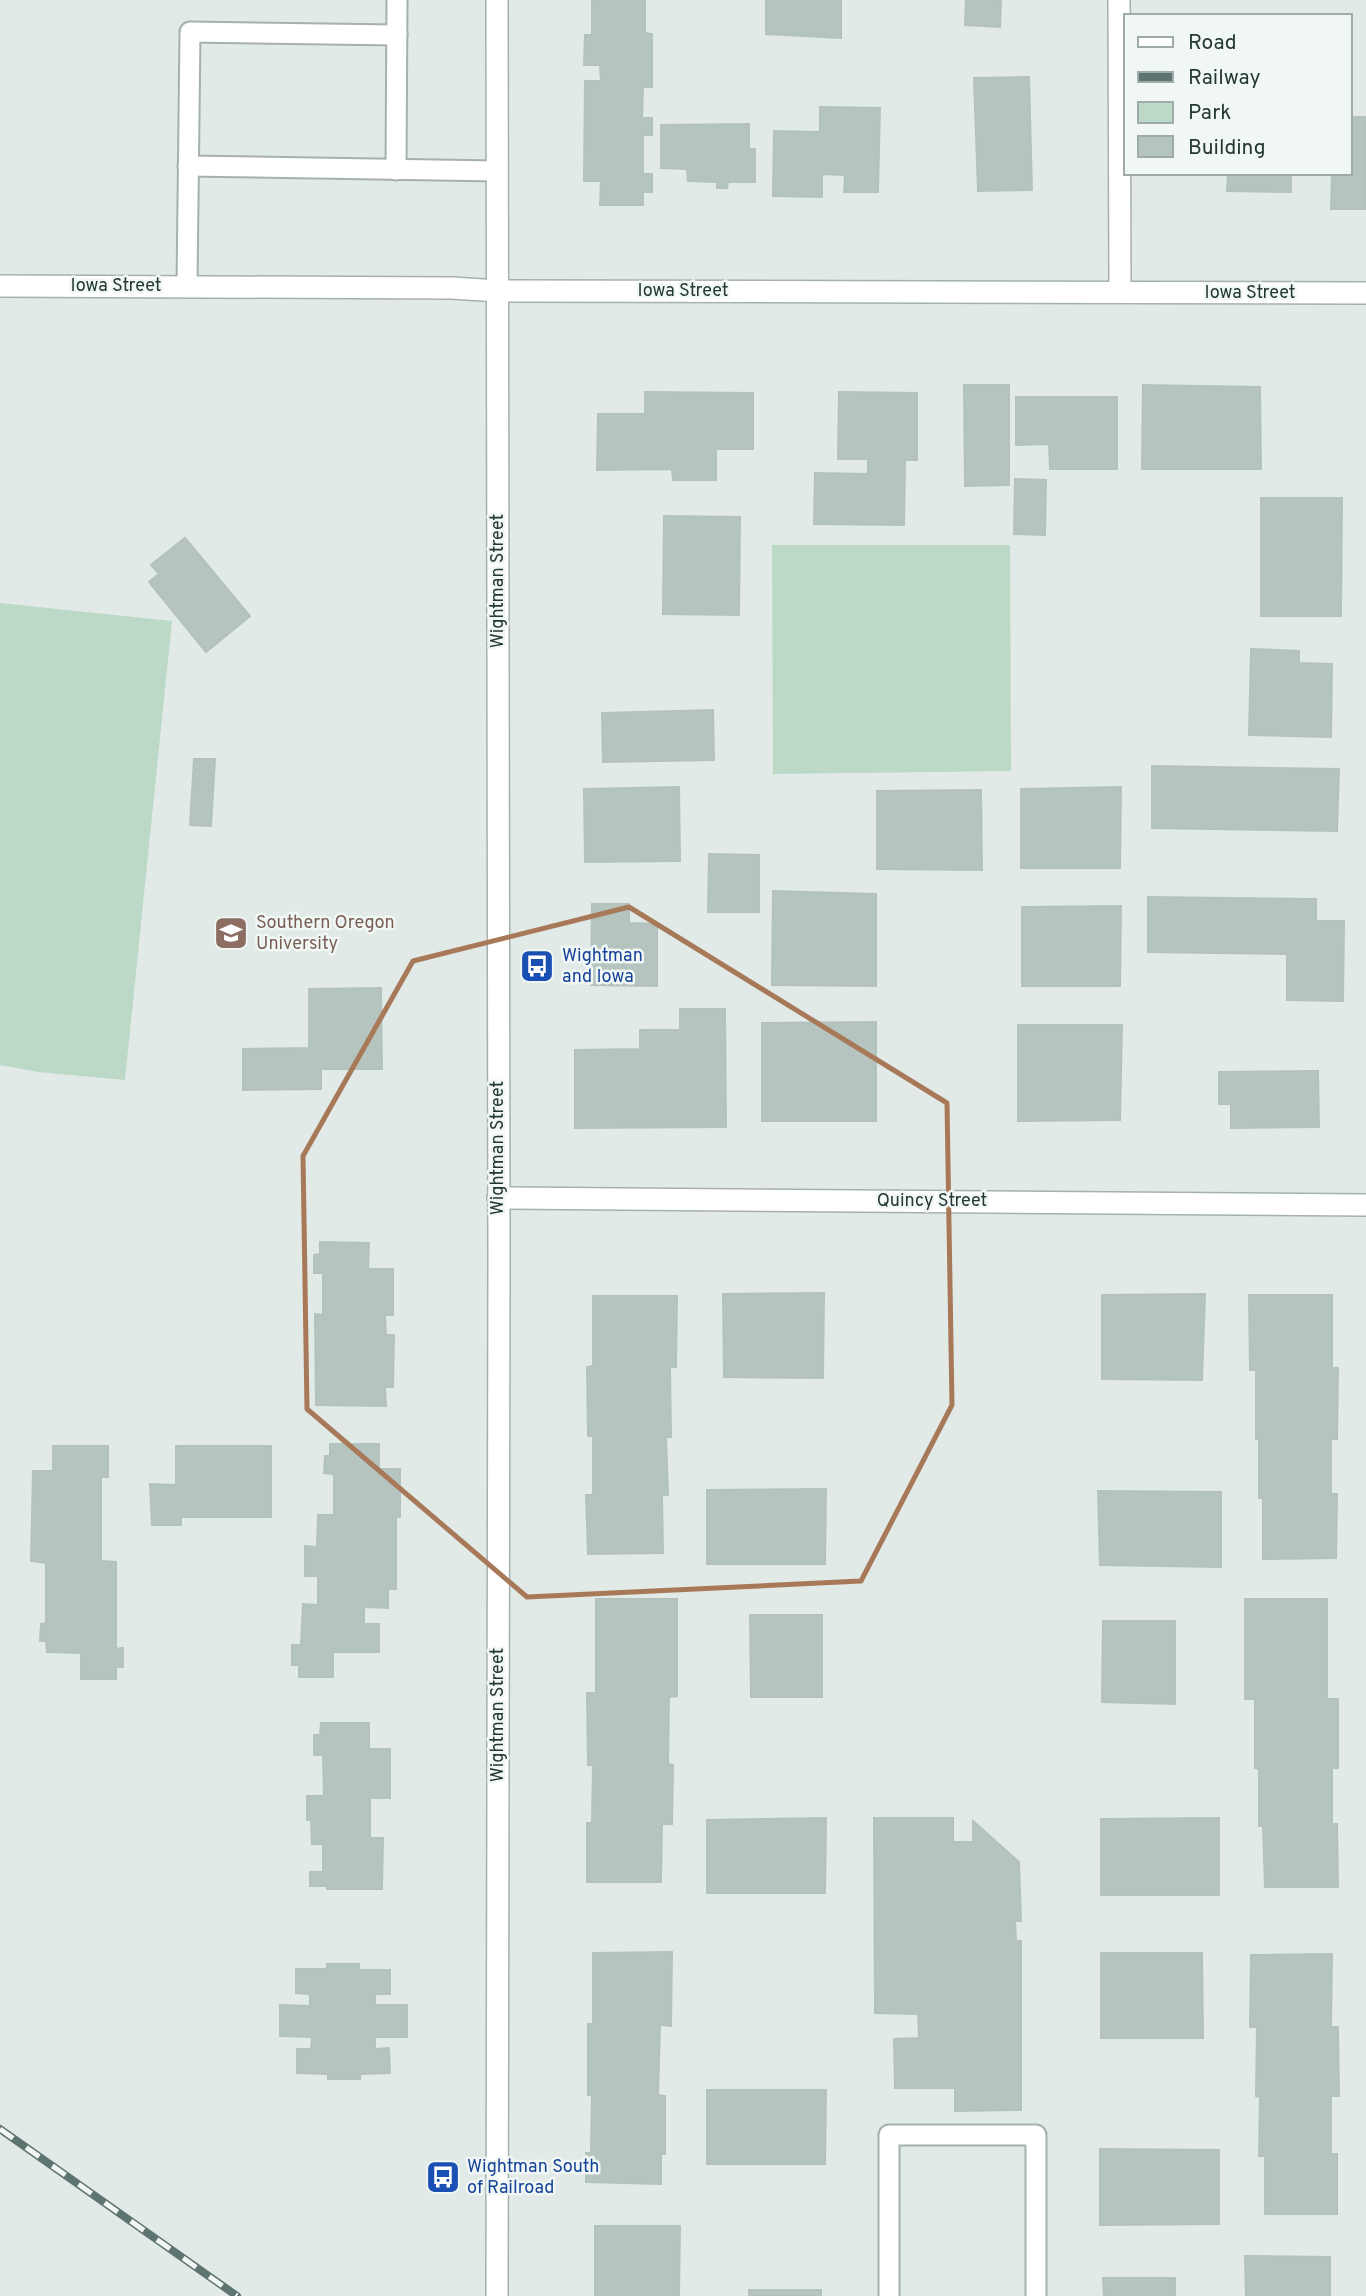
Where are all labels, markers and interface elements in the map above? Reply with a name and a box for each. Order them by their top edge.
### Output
legend [1124,14,1352,175]
text: Road [1188,30,1237,57]
text: Railway [1188,65,1261,92]
text: Park [1188,100,1231,127]
text: Building [1188,135,1266,162]
street label: Iowa Street [71,275,161,298]
street label: Iowa Street [638,280,728,303]
street label: Iowa Street [1205,282,1295,305]
street label: Wightman Street [487,514,510,648]
place label: Southern Oregon University [256,912,395,956]
school or university icon: Southern Oregon University [212,914,250,952]
place label: Wightman and Iowa [562,945,643,989]
bus stop icon: Wightman and Iowa [518,947,556,985]
street label: Wightman Street [487,1081,510,1215]
street label: Quincy Street [877,1190,987,1213]
street label: Wightman Street [487,1648,510,1782]
place label: Wightman South of Railroad [467,2156,599,2200]
bus stop icon: Wightman South of Railroad [424,2158,462,2196]

